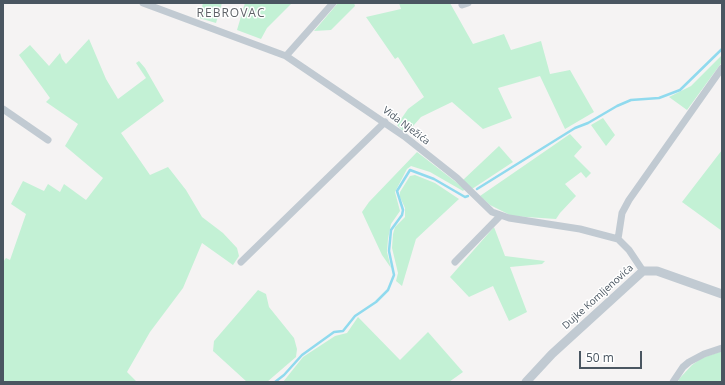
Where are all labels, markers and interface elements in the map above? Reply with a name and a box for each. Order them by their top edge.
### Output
district label: REBROVAC [197,7,265,21]
street label: Vida Nježića [380,104,432,148]
street label: Dujke Komljenovića [560,262,636,332]
scale bar [581,343,644,369]
text: 50 m [586,349,614,366]

